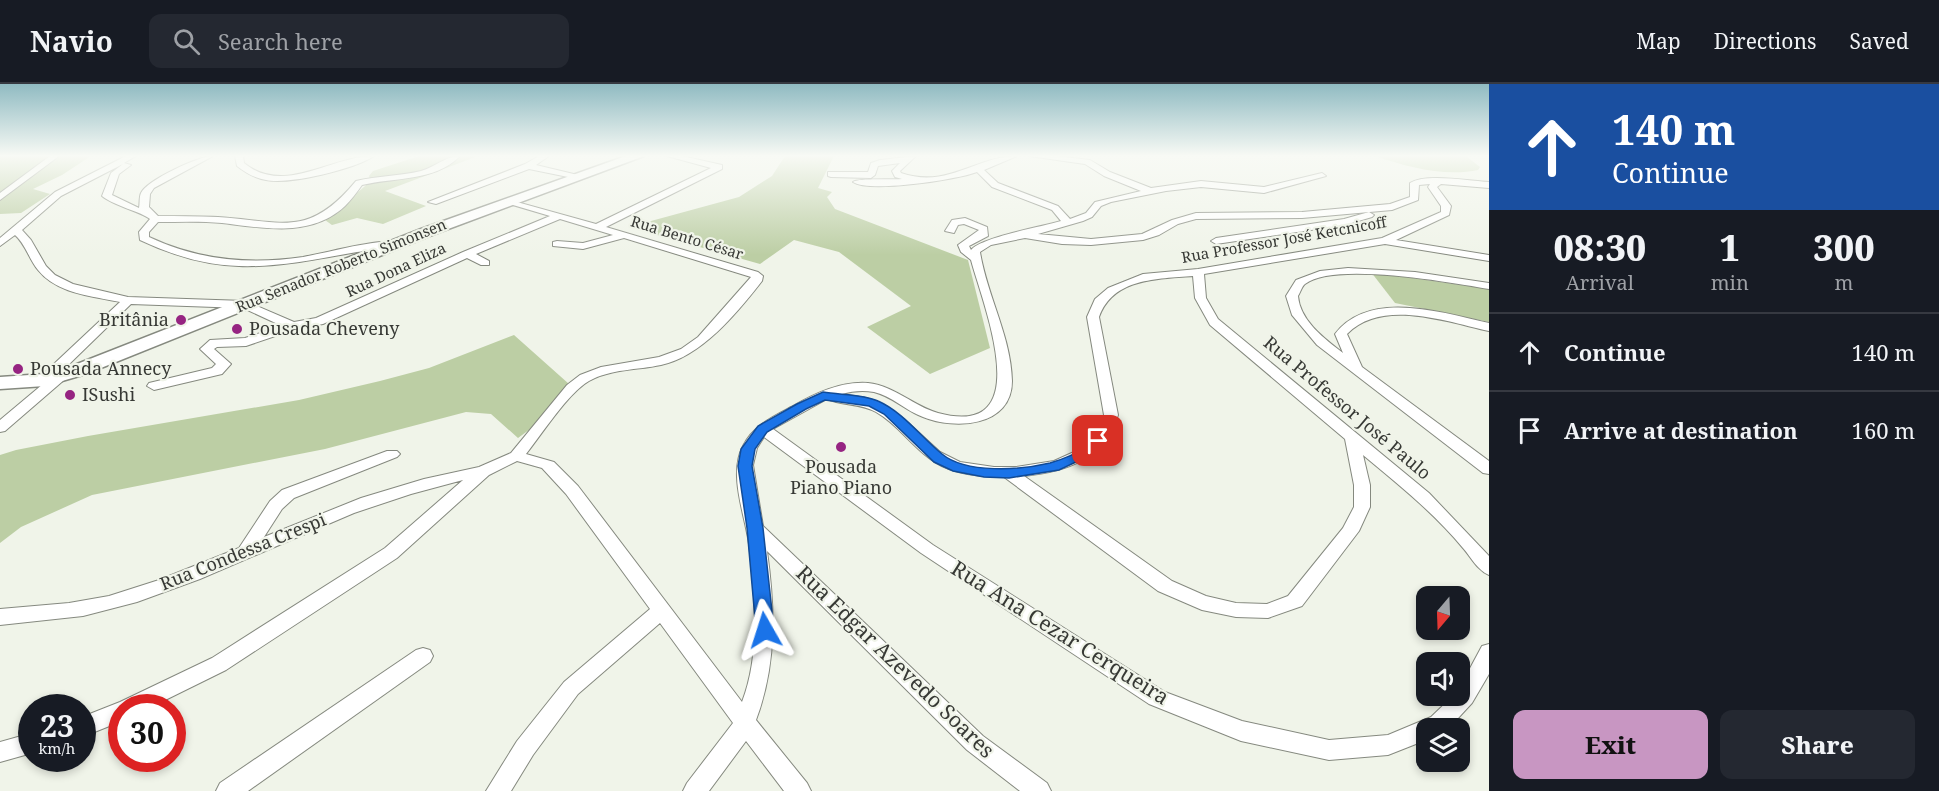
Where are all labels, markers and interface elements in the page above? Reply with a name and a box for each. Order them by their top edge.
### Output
search box [149,14,569,68]
text: Navio [30,22,113,60]
icon: search [170,25,203,58]
text: Search here [218,26,343,56]
text: Map [1636,27,1681,55]
text: Directions [1714,27,1816,55]
text: Saved [1849,27,1909,55]
text: 140 m [1612,100,1736,157]
icon: ahead [1513,108,1591,186]
text: Continue [1612,154,1729,191]
street label: Rua Bento César [629,210,746,264]
street label: Rua Professor José Ketcnicoff [1180,211,1389,267]
street label: Rua Senador Roberto Simonsen [232,213,449,317]
text: 08:30 [1553,223,1646,272]
text: 1 [1720,223,1740,272]
text: 300 [1813,223,1875,272]
street label: Rua Dona Eliza [342,237,449,301]
text: Arrival [1566,269,1634,296]
text: min [1711,269,1749,296]
text: m [1835,269,1853,296]
place label: Britânia [99,307,169,331]
marker: Britânia [174,313,188,327]
place label: Pousada Cheveny [249,316,400,340]
marker: Pousada Cheveny [230,322,244,336]
street label: Rua Professor José Paulo [1259,330,1436,484]
icon: ahead [1513,336,1546,369]
text: Continue [1564,337,1666,367]
text: 140 m [1852,337,1915,367]
place label: Pousada Annecy [30,356,172,380]
marker: Pousada Annecy [11,362,25,376]
place label: ISushi [82,382,135,406]
marker: ISushi [63,388,77,402]
icon: arrive [1513,414,1546,447]
pin [1072,415,1123,466]
text: Arrive at destination [1564,415,1798,445]
text: 160 m [1852,415,1915,445]
icon: arrive [1081,424,1114,457]
marker: Pousada Piano Piano [834,440,848,454]
place label: Pousada Piano Piano [790,454,892,499]
street label: Rua Condessa Crespi [156,507,329,595]
street label: Rua Ana Cezar Cerqueira [946,554,1175,711]
street label: Rua Edgar Azevedo Soares [790,559,1001,764]
north arrow [1416,586,1470,640]
map controls [1416,586,1470,772]
position arrow [733,598,797,662]
button: sound [1416,652,1470,706]
speed limit sign: 30 [108,694,186,772]
text: 23 [40,705,74,746]
button: Exit [1513,710,1708,779]
button: Share [1720,710,1915,779]
button: layers [1416,718,1470,772]
text: km/h [39,738,75,758]

